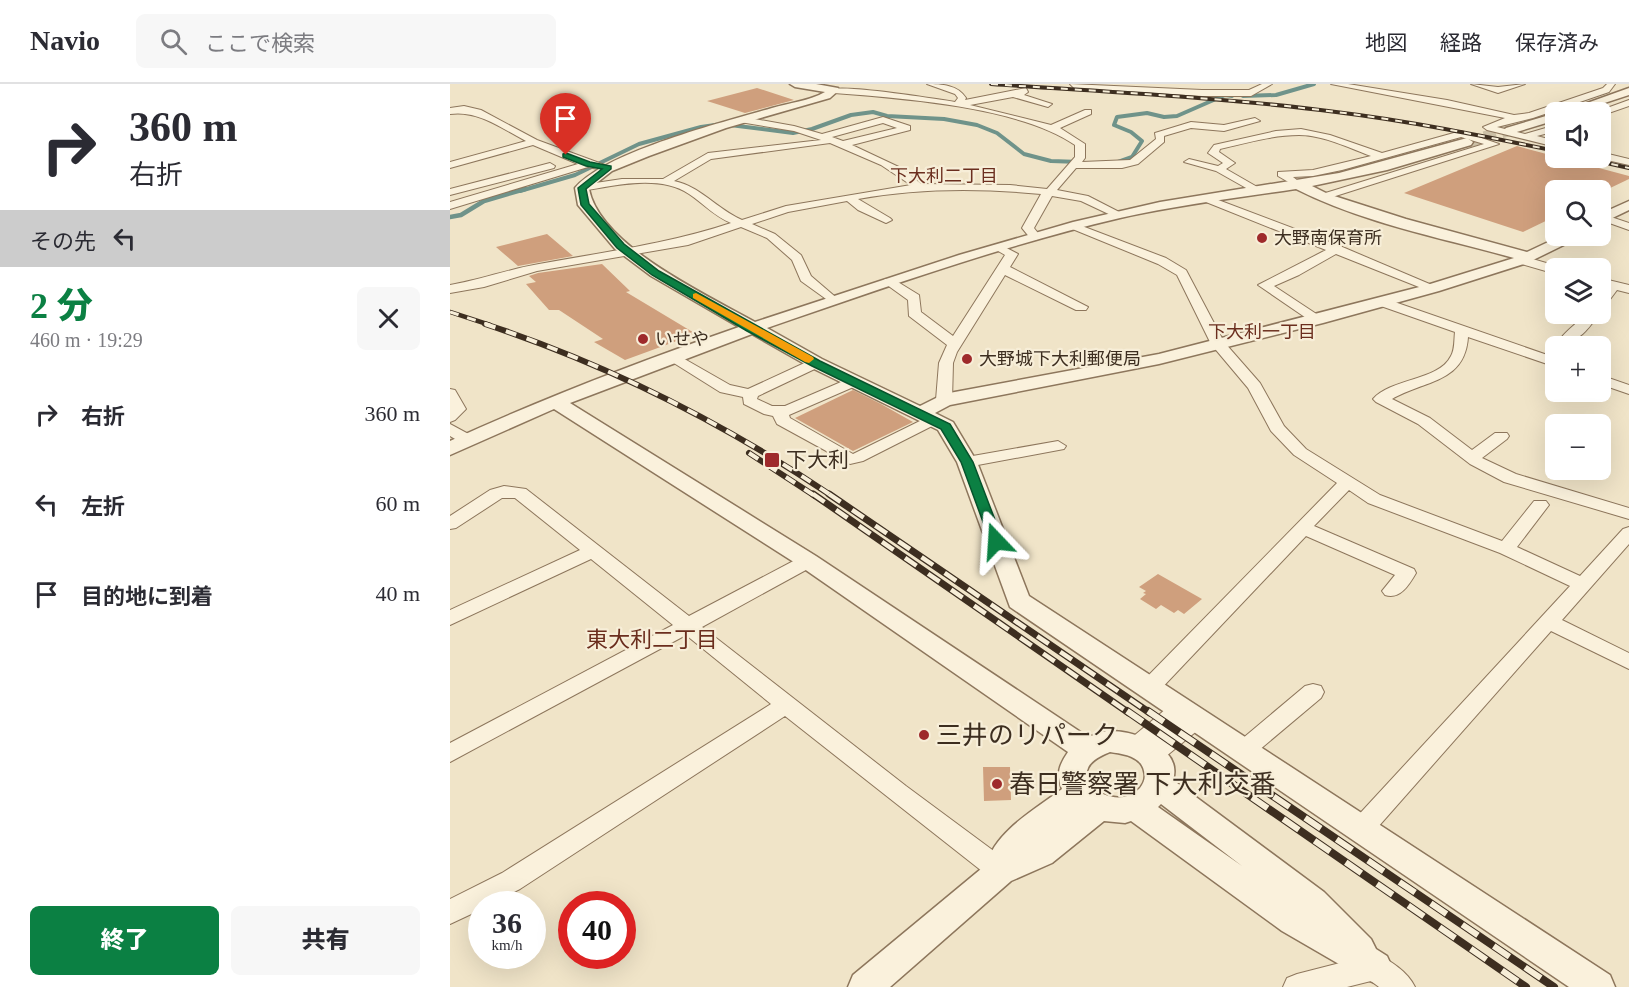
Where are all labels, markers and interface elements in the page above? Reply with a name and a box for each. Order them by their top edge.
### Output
search box [136,14,556,68]
text: Navio [30,25,100,56]
icon: search [157,25,190,58]
text: ここで検索 [205,31,315,56]
text: 地図 [1365,31,1407,55]
text: 経路 [1440,31,1482,55]
text: 保存済み [1515,31,1599,55]
pin [540,93,591,155]
icon: arrive [549,102,582,135]
map controls [1545,102,1611,480]
button: sound [1545,102,1611,168]
text: 360 m [129,104,238,150]
icon: right [30,108,108,186]
text: 右折 [129,160,183,190]
district label: 下大利二丁目 [890,166,998,186]
button: search [1545,180,1611,246]
icon: left [108,222,141,255]
place label: 大野南保育所 [1274,228,1382,248]
text: その先 [30,229,96,254]
marker: 大野南保育所 [1255,231,1269,245]
button: layers [1545,258,1611,324]
text: 2 分 [30,286,93,326]
button: close [357,287,420,350]
district label: 下大利一丁目 [1208,322,1316,342]
text: 460 m · 19:29 [30,329,143,351]
place label: いせや [655,329,709,349]
marker: いせや [636,332,650,346]
button: + [1545,336,1611,402]
place label: 大野城下大利郵便局 [979,349,1141,369]
marker: 大野城下大利郵便局 [960,352,974,366]
icon: right [30,398,63,431]
text: 360 m [364,401,420,426]
text: 右折 [81,404,125,429]
button: − [1545,414,1611,480]
place label: 下大利 [786,448,849,472]
marker: 下大利 [763,451,781,469]
icon: left [30,488,63,521]
text: 60 m [375,491,420,516]
text: 左折 [81,494,125,519]
position arrow [964,509,1028,573]
icon: arrive [30,578,63,611]
text: 40 m [375,581,420,606]
text: 目的地に到着 [81,584,213,609]
district label: 東大利二丁目 [586,627,718,652]
place label: 三井のリパーク [936,721,1118,750]
marker: 三井のリパーク [917,728,931,742]
place label: 春日警察署 下大利交番 [1009,770,1276,799]
marker: 春日警察署 下大利交番 [990,777,1004,791]
speed limit sign: 40 [558,891,636,969]
button: 終了 [30,906,219,975]
button: 共有 [231,906,420,975]
text: 36 [492,906,522,939]
text: km/h [492,937,522,953]

